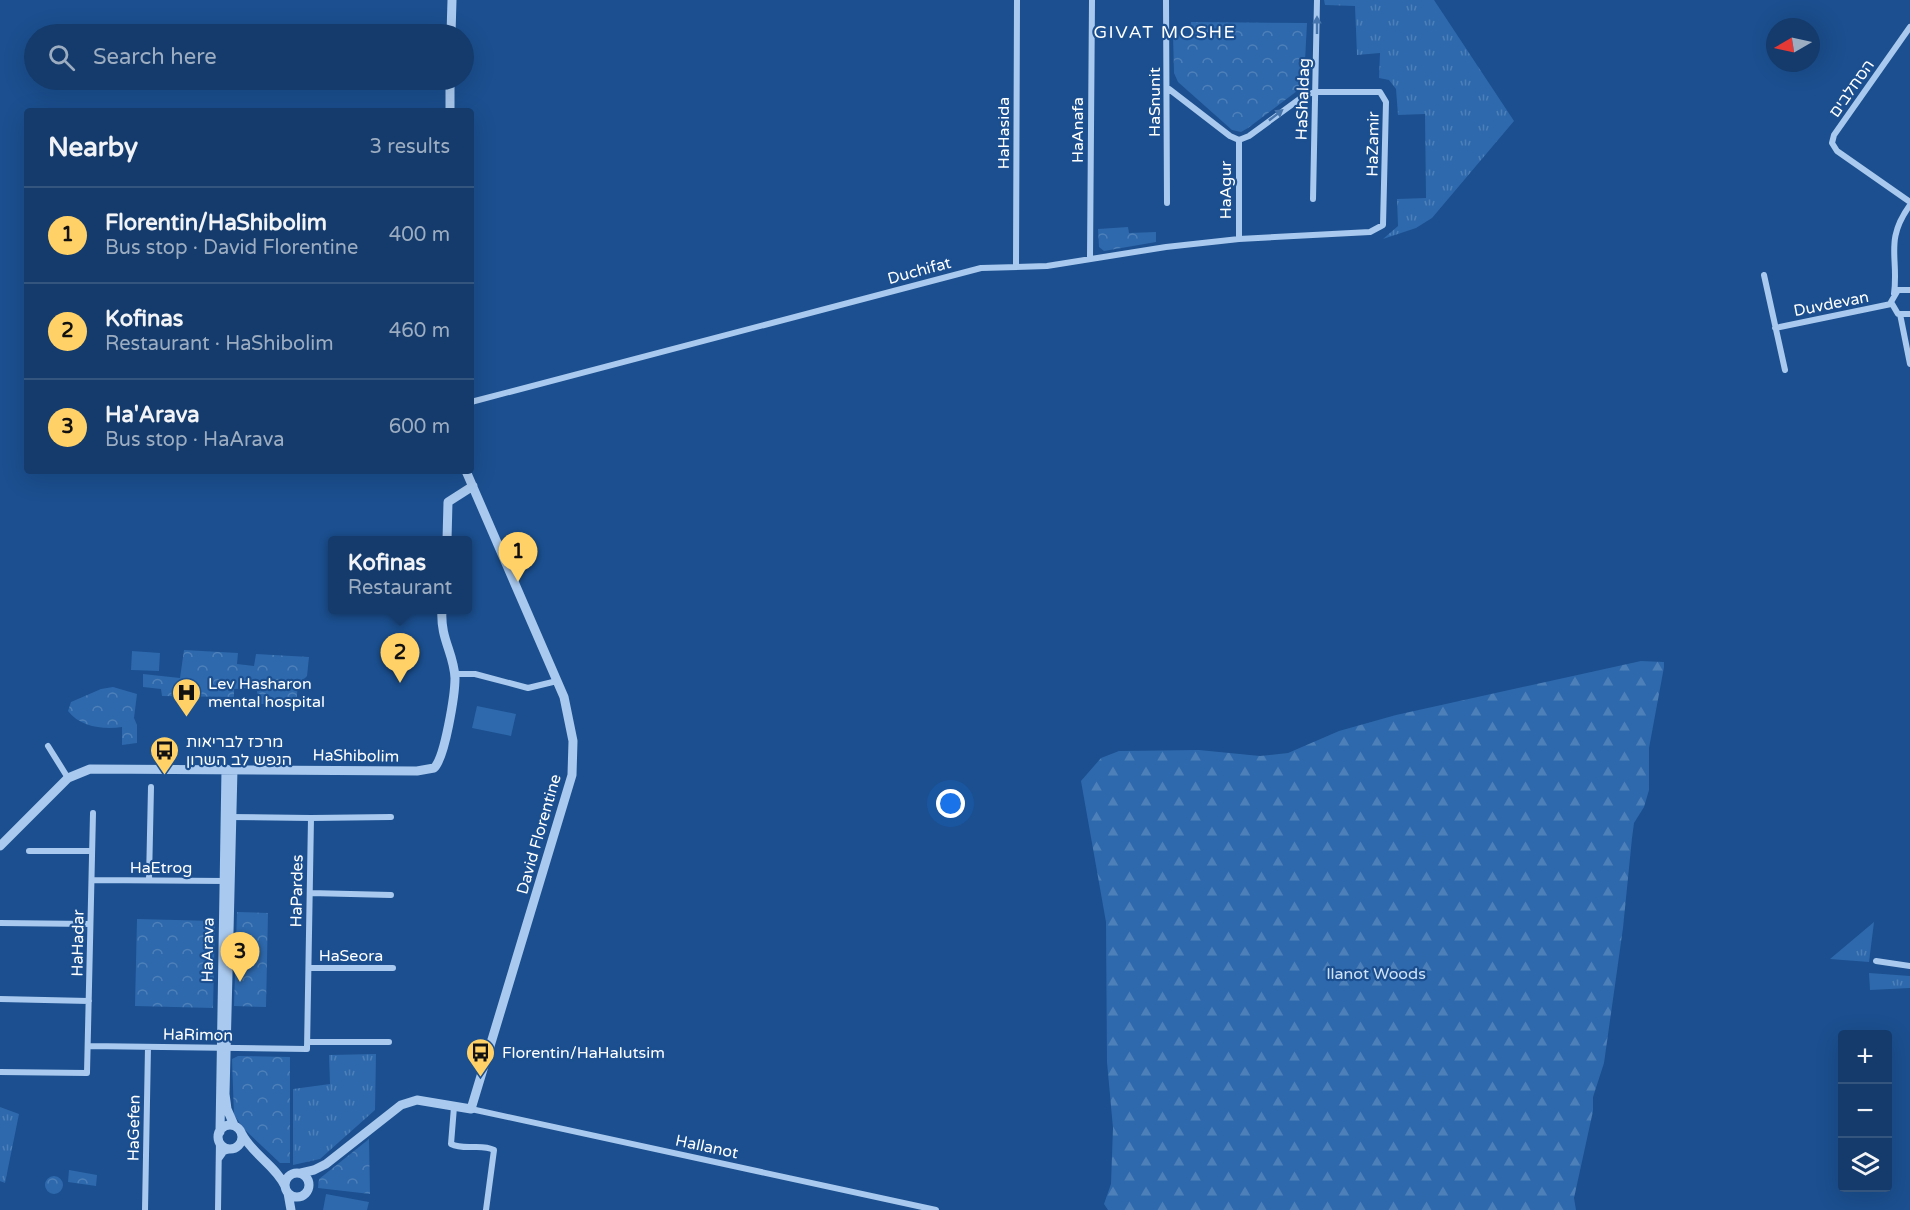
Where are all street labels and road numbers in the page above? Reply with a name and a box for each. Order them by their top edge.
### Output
street label: הסחלבים [1825,56,1879,121]
street label: HaShaldag [1292,58,1314,141]
street label: HaSnunit [1145,67,1165,137]
street label: HaHasida [994,97,1014,169]
street label: HaAnafa [1068,97,1088,163]
street label: HaZamir [1362,110,1384,177]
street label: HaAgur [1216,160,1236,219]
street label: Duchifat [885,253,953,289]
street label: Duvdevan [1792,287,1871,321]
street label: HaShibolim [312,745,400,767]
street label: David Florentine [512,772,566,897]
street label: HaPardes [286,854,308,928]
street label: HaEtrog [130,858,192,878]
street label: HaHadar [67,908,89,977]
street label: HaArava [197,917,219,983]
street label: HaSeora [319,946,383,966]
street label: HaRimon [163,1024,233,1046]
street label: HaGefen [123,1095,145,1161]
street label: HaIlanot [674,1131,740,1163]

